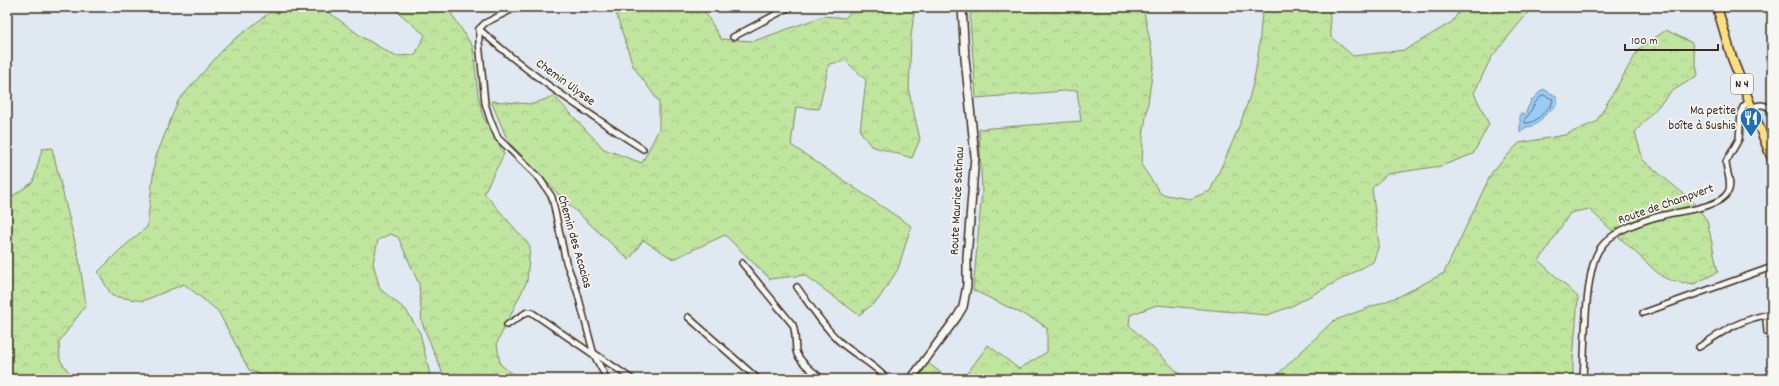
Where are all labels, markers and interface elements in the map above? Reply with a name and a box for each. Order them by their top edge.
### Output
scale bar [1625,26,1718,52]
text: 100 m [1631,33,1658,50]
street label: Chemin Ulysse [531,55,599,111]
road number: N 4 [1731,74,1753,94]
place label: Ma petite boîte à Sushis [1669,102,1736,136]
restaurant icon: Ma petite boîte à Sushis [1738,105,1764,138]
street label: Route Maurice Satinau [946,146,970,256]
street label: Route de Champvert [1616,180,1717,230]
street label: Chemin des Acacias [552,193,596,291]

